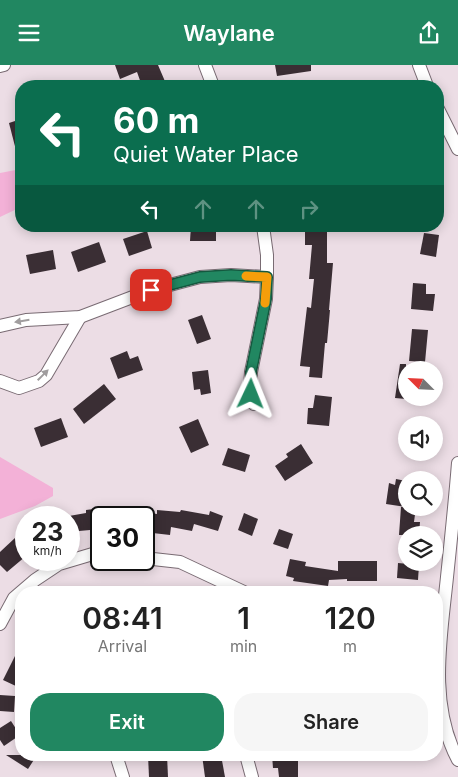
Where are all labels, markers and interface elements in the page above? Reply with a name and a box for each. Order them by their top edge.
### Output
icon: menu [15,19,43,47]
icon: share [415,19,443,47]
text: Waylane [183,20,275,46]
text: 60 m [113,99,200,141]
icon: left [30,100,95,165]
text: Quiet Water Place [113,141,299,167]
icon: left [136,195,164,223]
icon: ahead [189,195,217,223]
icon: ahead [242,195,270,223]
icon: right [295,195,323,223]
pin [130,269,172,311]
icon: arrive [137,276,165,304]
one-way arrow [14,318,30,326]
north arrow [398,361,442,406]
map controls [398,361,443,571]
position arrow [224,367,276,419]
one-way arrow [37,369,49,381]
button: sound [398,416,443,461]
button: search [398,471,443,516]
speed limit sign: 30 [90,506,155,571]
text: 23 [32,517,63,547]
button: layers [398,526,443,571]
text: km/h [33,543,62,558]
text: 08:41 [82,600,163,636]
text: 1 [237,600,250,636]
text: 120 [325,600,376,636]
text: Arrival [98,636,147,656]
text: min [230,636,257,656]
text: m [343,636,357,656]
button: Exit [30,693,224,751]
button: Share [234,693,428,751]

